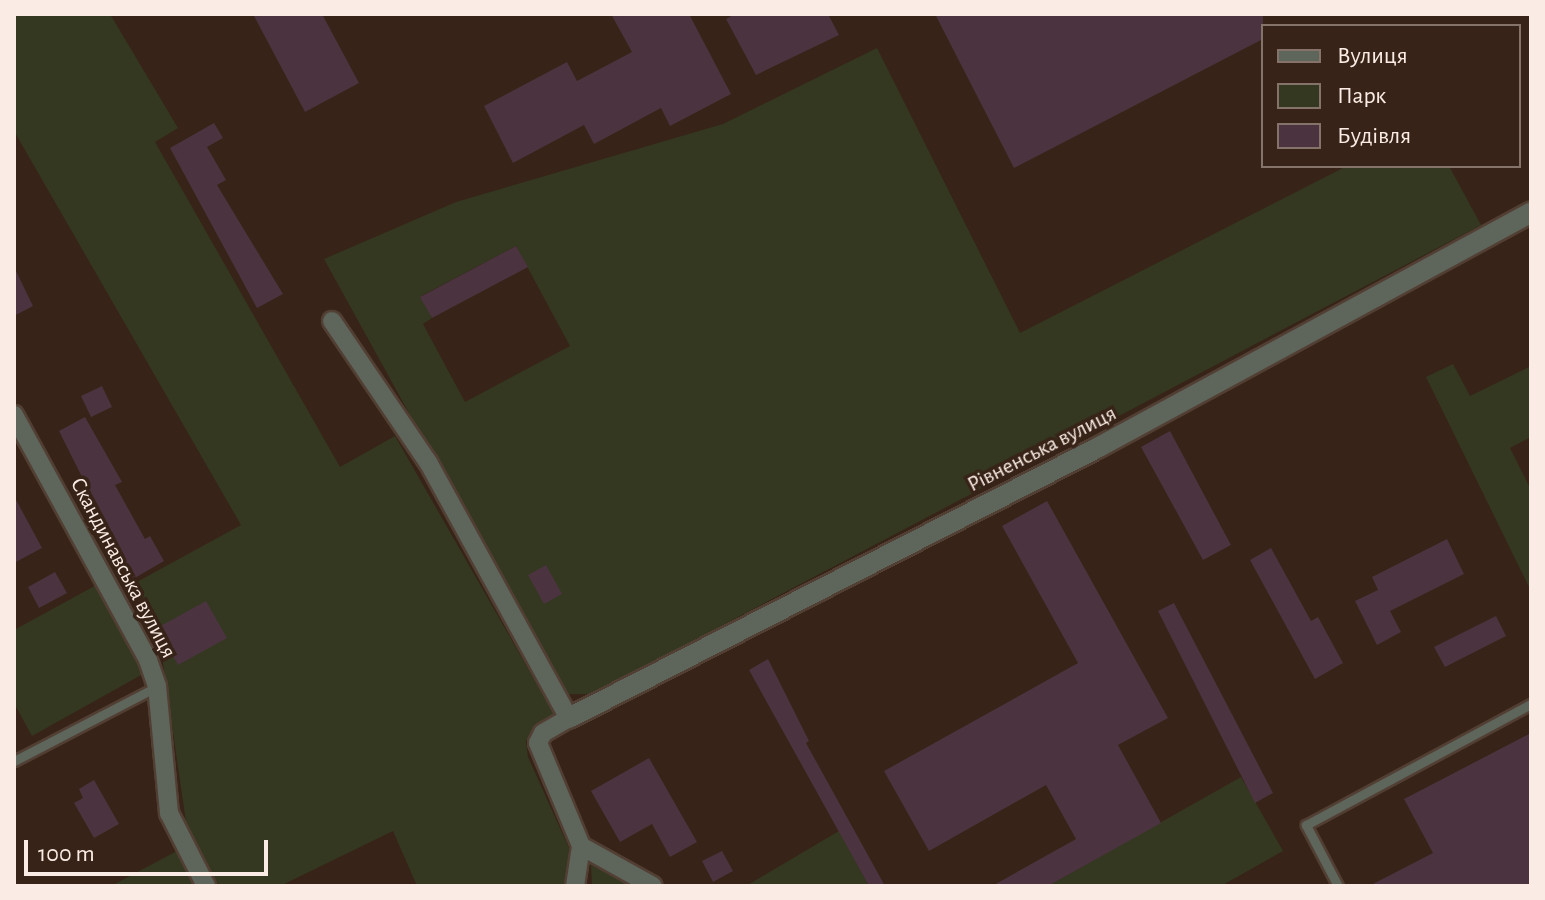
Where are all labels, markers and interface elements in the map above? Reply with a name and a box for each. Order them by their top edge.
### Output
legend [1261,24,1521,168]
text: Вулиця [1337,44,1408,68]
text: Парк [1337,84,1386,108]
text: Будівля [1337,124,1411,148]
street label: Рівненська вулиця [963,400,1121,498]
street label: Скандинавська вулиця [64,473,182,663]
scale bar [28,824,272,874]
text: 100 m [38,842,95,866]

